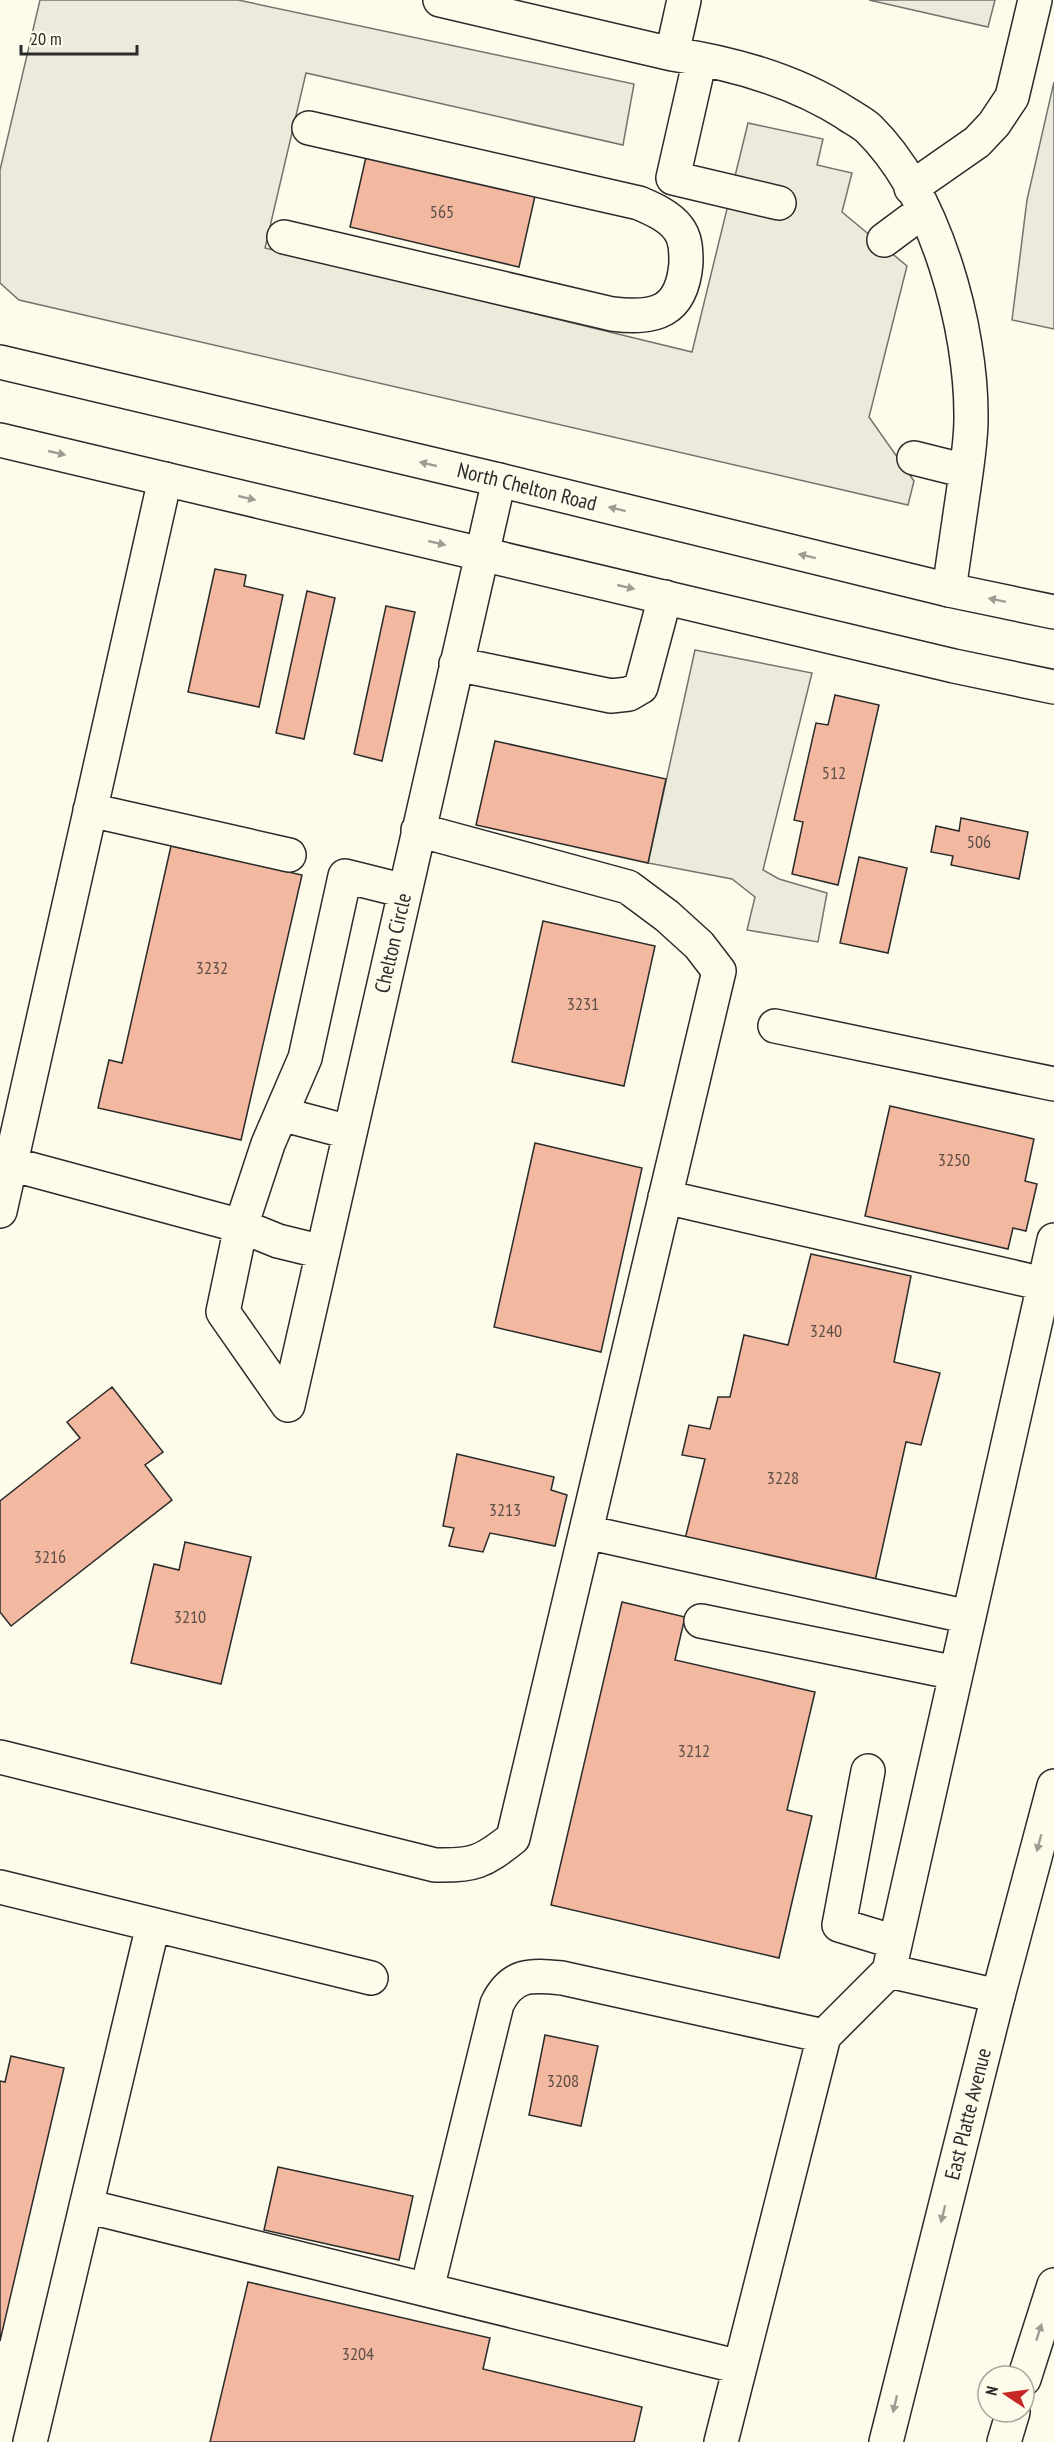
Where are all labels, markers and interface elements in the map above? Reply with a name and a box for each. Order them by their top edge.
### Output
scale bar [21,18,136,56]
text: 20 m [30,27,62,50]
house number: 565 [430,200,454,223]
one-way arrow [48,449,66,459]
street label: North Chelton Road [455,456,600,517]
one-way arrow [419,458,437,468]
one-way arrow [238,493,256,503]
one-way arrow [608,504,627,514]
one-way arrow [427,538,446,548]
one-way arrow [798,550,816,560]
one-way arrow [617,583,636,593]
one-way arrow [987,595,1006,604]
house number: 512 [822,761,846,784]
house number: 506 [967,830,991,853]
street label: Chelton Circle [368,890,417,995]
house number: 3232 [196,956,228,979]
house number: 3231 [567,992,599,1015]
house number: 3250 [938,1148,970,1171]
house number: 3240 [810,1319,842,1342]
house number: 3228 [767,1466,799,1489]
house number: 3213 [489,1498,521,1521]
house number: 3216 [34,1545,66,1568]
house number: 3210 [174,1605,206,1628]
house number: 3212 [678,1739,710,1762]
one-way arrow [1034,1834,1043,1852]
street label: East Platte Avenue [938,2045,997,2182]
house number: 3208 [547,2069,579,2092]
one-way arrow [937,2205,947,2224]
one-way arrow [1035,2323,1044,2341]
house number: 3204 [342,2342,374,2365]
north arrow [976,2364,1036,2424]
text: N [981,2384,1002,2397]
one-way arrow [890,2394,900,2413]

